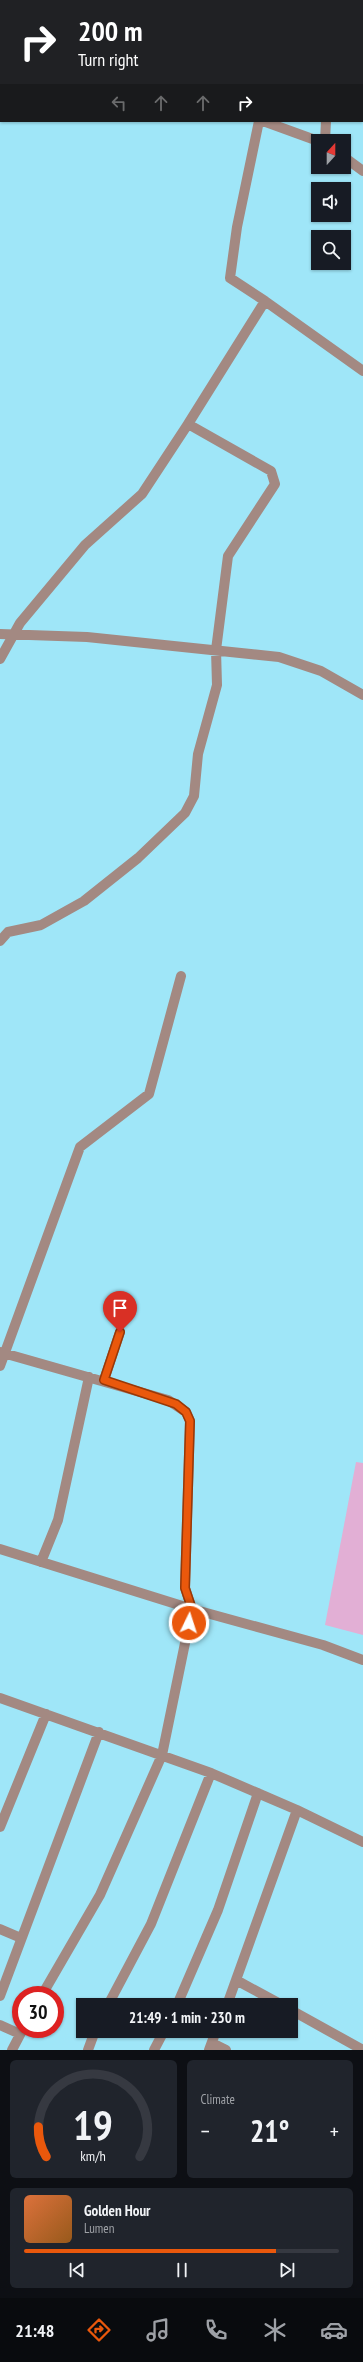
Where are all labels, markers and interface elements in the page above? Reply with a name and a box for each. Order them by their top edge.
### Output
text: 200 m [78,12,142,49]
icon: right [12,16,64,68]
text: Turn right [78,48,138,71]
icon: left [108,92,130,114]
icon: ahead [150,92,172,114]
icon: ahead [192,92,214,114]
icon: right [234,92,256,114]
north arrow [311,134,351,174]
map controls [311,134,351,270]
button: sound [311,182,351,222]
button: search [311,230,351,270]
pin [103,1291,137,1332]
icon: arrive [109,1297,131,1319]
position arrow [168,1602,210,1644]
speed limit sign: 30 [12,1986,64,2038]
text: 21:49 · 1 min · 230 m [129,2008,245,2027]
text: Climate [201,2091,235,2108]
text: 19 [73,2098,113,2151]
text: 21° [250,2111,290,2150]
text: − [201,2117,210,2145]
text: + [330,2117,339,2145]
text: km/h [81,2146,106,2165]
text: Golden Hour [84,2201,151,2220]
text: Lumen [84,2220,114,2237]
icon: previous [66,2259,88,2281]
icon: pause [171,2259,193,2281]
icon: next [276,2259,298,2281]
icon: directions [85,2316,113,2344]
icon: music [144,2316,172,2344]
icon: phone [202,2316,230,2344]
icon: climate [261,2316,289,2344]
icon: car [320,2316,348,2344]
text: 21:48 [15,2319,54,2342]

